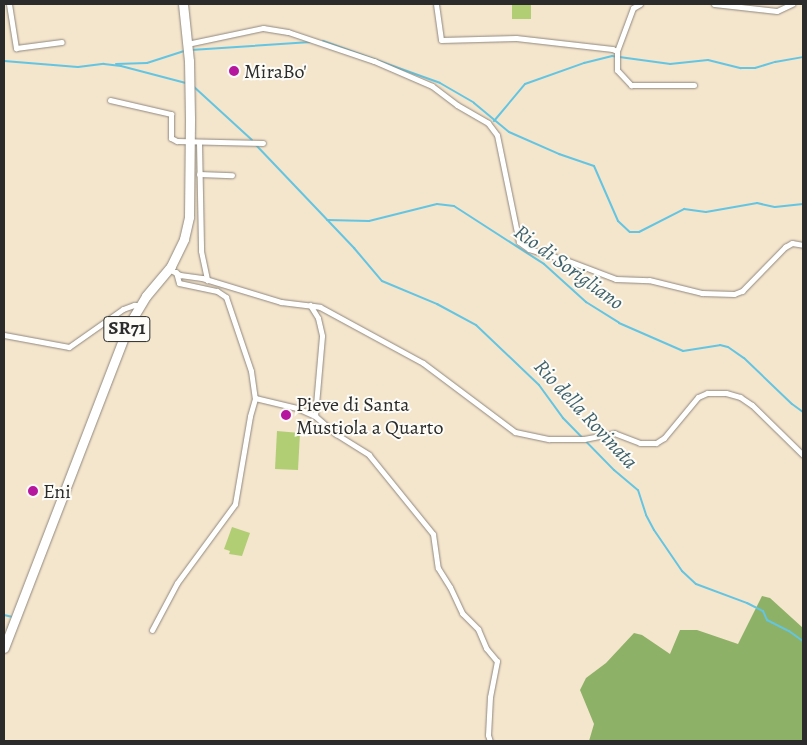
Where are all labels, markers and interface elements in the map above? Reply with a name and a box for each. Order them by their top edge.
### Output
place label: MiraBo' [244,59,307,83]
marker: MiraBo' [228,65,240,77]
water label: Rio di Sorigliano [509,219,629,315]
road number: SR71 [103,312,151,346]
water label: Rio della Rovinata [529,354,643,474]
place label: Pieve di Santa Mustiola a Quarto [296,392,443,439]
marker: Pieve di Santa Mustiola a Quarto [280,409,292,421]
place label: Eni [43,479,71,503]
marker: Eni [27,485,39,497]

